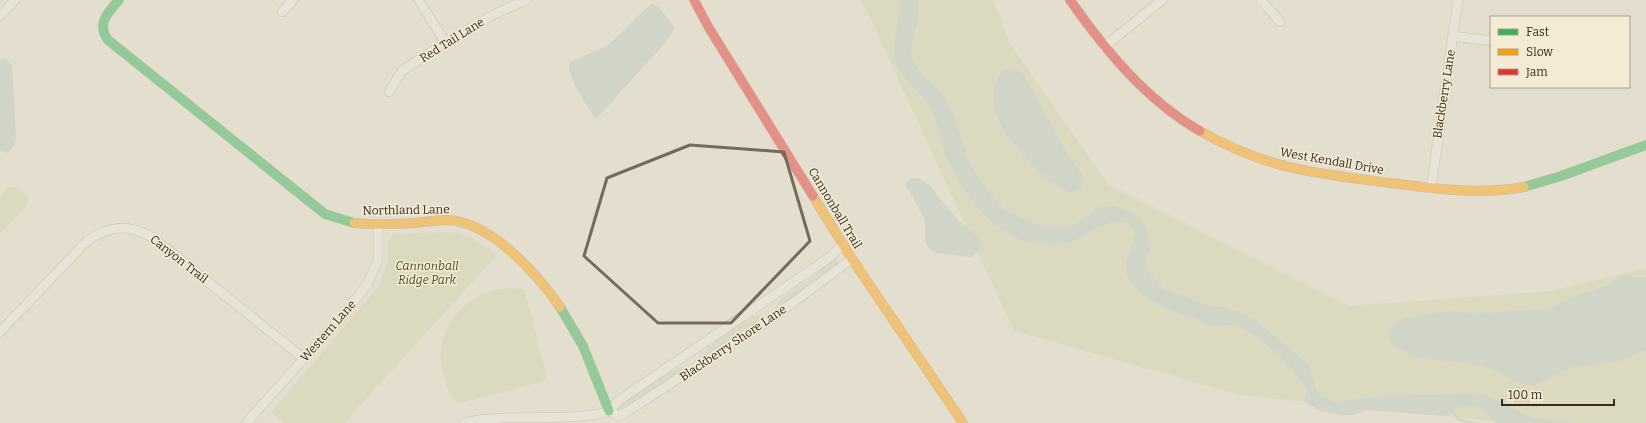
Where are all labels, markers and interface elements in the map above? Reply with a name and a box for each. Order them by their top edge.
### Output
street label: Red Tail Lane [417,15,487,65]
legend [1490,16,1630,88]
text: Fast [1526,25,1550,39]
text: Slow [1526,45,1553,59]
street label: Blackberry Lane [1430,48,1458,140]
text: Jam [1525,65,1548,79]
street label: West Kendall Drive [1279,145,1385,177]
street label: Cannonball Trail [805,165,865,251]
street label: Northland Lane [362,202,450,218]
street label: Canyon Trail [147,232,211,286]
park label: Cannonball Ridge Park [395,259,459,287]
street label: Western Lane [298,297,358,365]
street label: Blackberry Shore Lane [677,302,789,384]
scale bar [1502,381,1614,407]
text: 100 m [1508,388,1543,402]

